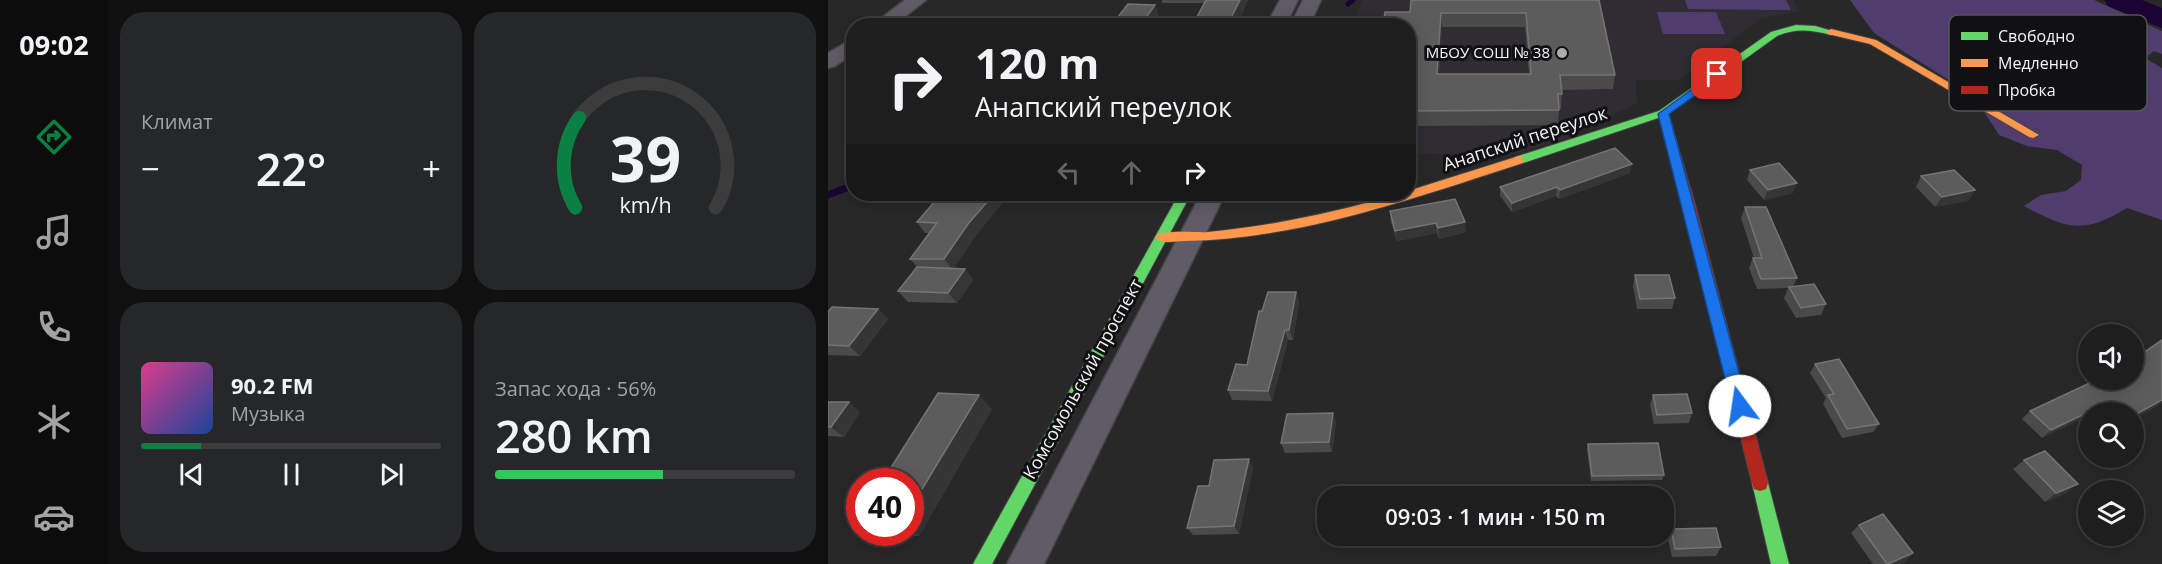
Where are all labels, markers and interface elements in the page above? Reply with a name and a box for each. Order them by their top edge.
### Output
legend [1949,15,2147,111]
text: Свободно [1998,25,2075,47]
text: 09:02 [19,26,89,63]
text: 120 m [975,34,1099,91]
icon: right [876,42,954,120]
place label: МБОУ СОШ № 38 [1426,42,1550,62]
marker: МБОУ СОШ № 38 [1555,46,1569,60]
pin [1691,48,1742,99]
text: Медленно [1998,52,2079,74]
icon: arrive [1700,57,1733,90]
text: Пробка [1998,79,2056,101]
text: Анапский переулок [975,88,1232,125]
street label: Анапский переулок [1440,100,1610,176]
text: Климат [141,108,213,135]
text: 39 [609,115,681,200]
icon: directions [33,116,75,158]
text: 22° [256,138,326,199]
text: − [141,146,160,191]
text: + [422,146,441,191]
icon: left [1052,156,1085,189]
icon: ahead [1115,156,1148,189]
icon: right [1178,156,1211,189]
text: km/h [619,190,671,219]
icon: music [33,211,75,253]
street label: Комсомольский проспект [1017,274,1148,483]
icon: phone [33,306,75,348]
map controls [2078,324,2144,546]
button: sound [2078,324,2144,390]
text: 90.2 FM [231,370,314,400]
position arrow [1708,374,1772,438]
text: Запас хода · 56% [495,375,656,402]
text: Музыка [231,400,305,427]
icon: climate [33,401,75,443]
button: search [2078,402,2144,468]
text: 280 km [495,405,653,466]
icon: previous [175,458,208,491]
icon: pause [275,458,308,491]
icon: next [375,458,408,491]
speed limit sign: 40 [846,468,924,546]
button: layers [2078,480,2144,546]
icon: car [33,496,75,538]
text: 09:03 · 1 мин · 150 m [1385,501,1606,531]

